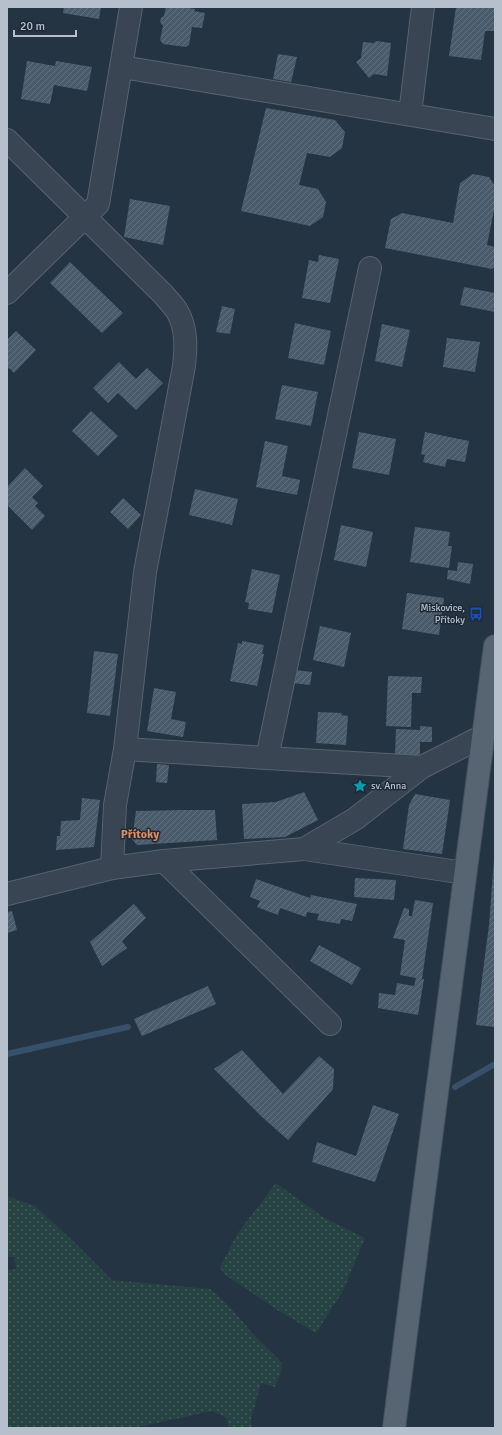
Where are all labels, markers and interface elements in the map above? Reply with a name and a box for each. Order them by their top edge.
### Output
scale bar [14,12,76,38]
text: 20 m [20,19,45,34]
place label: Miskovice, Přítoky [420,602,465,626]
bus stop icon: Miskovice, Přítoky [468,606,484,622]
place icon: sv. Anna [352,778,368,794]
place label: sv. Anna [371,780,406,792]
district label: Přítoky [121,827,159,842]

